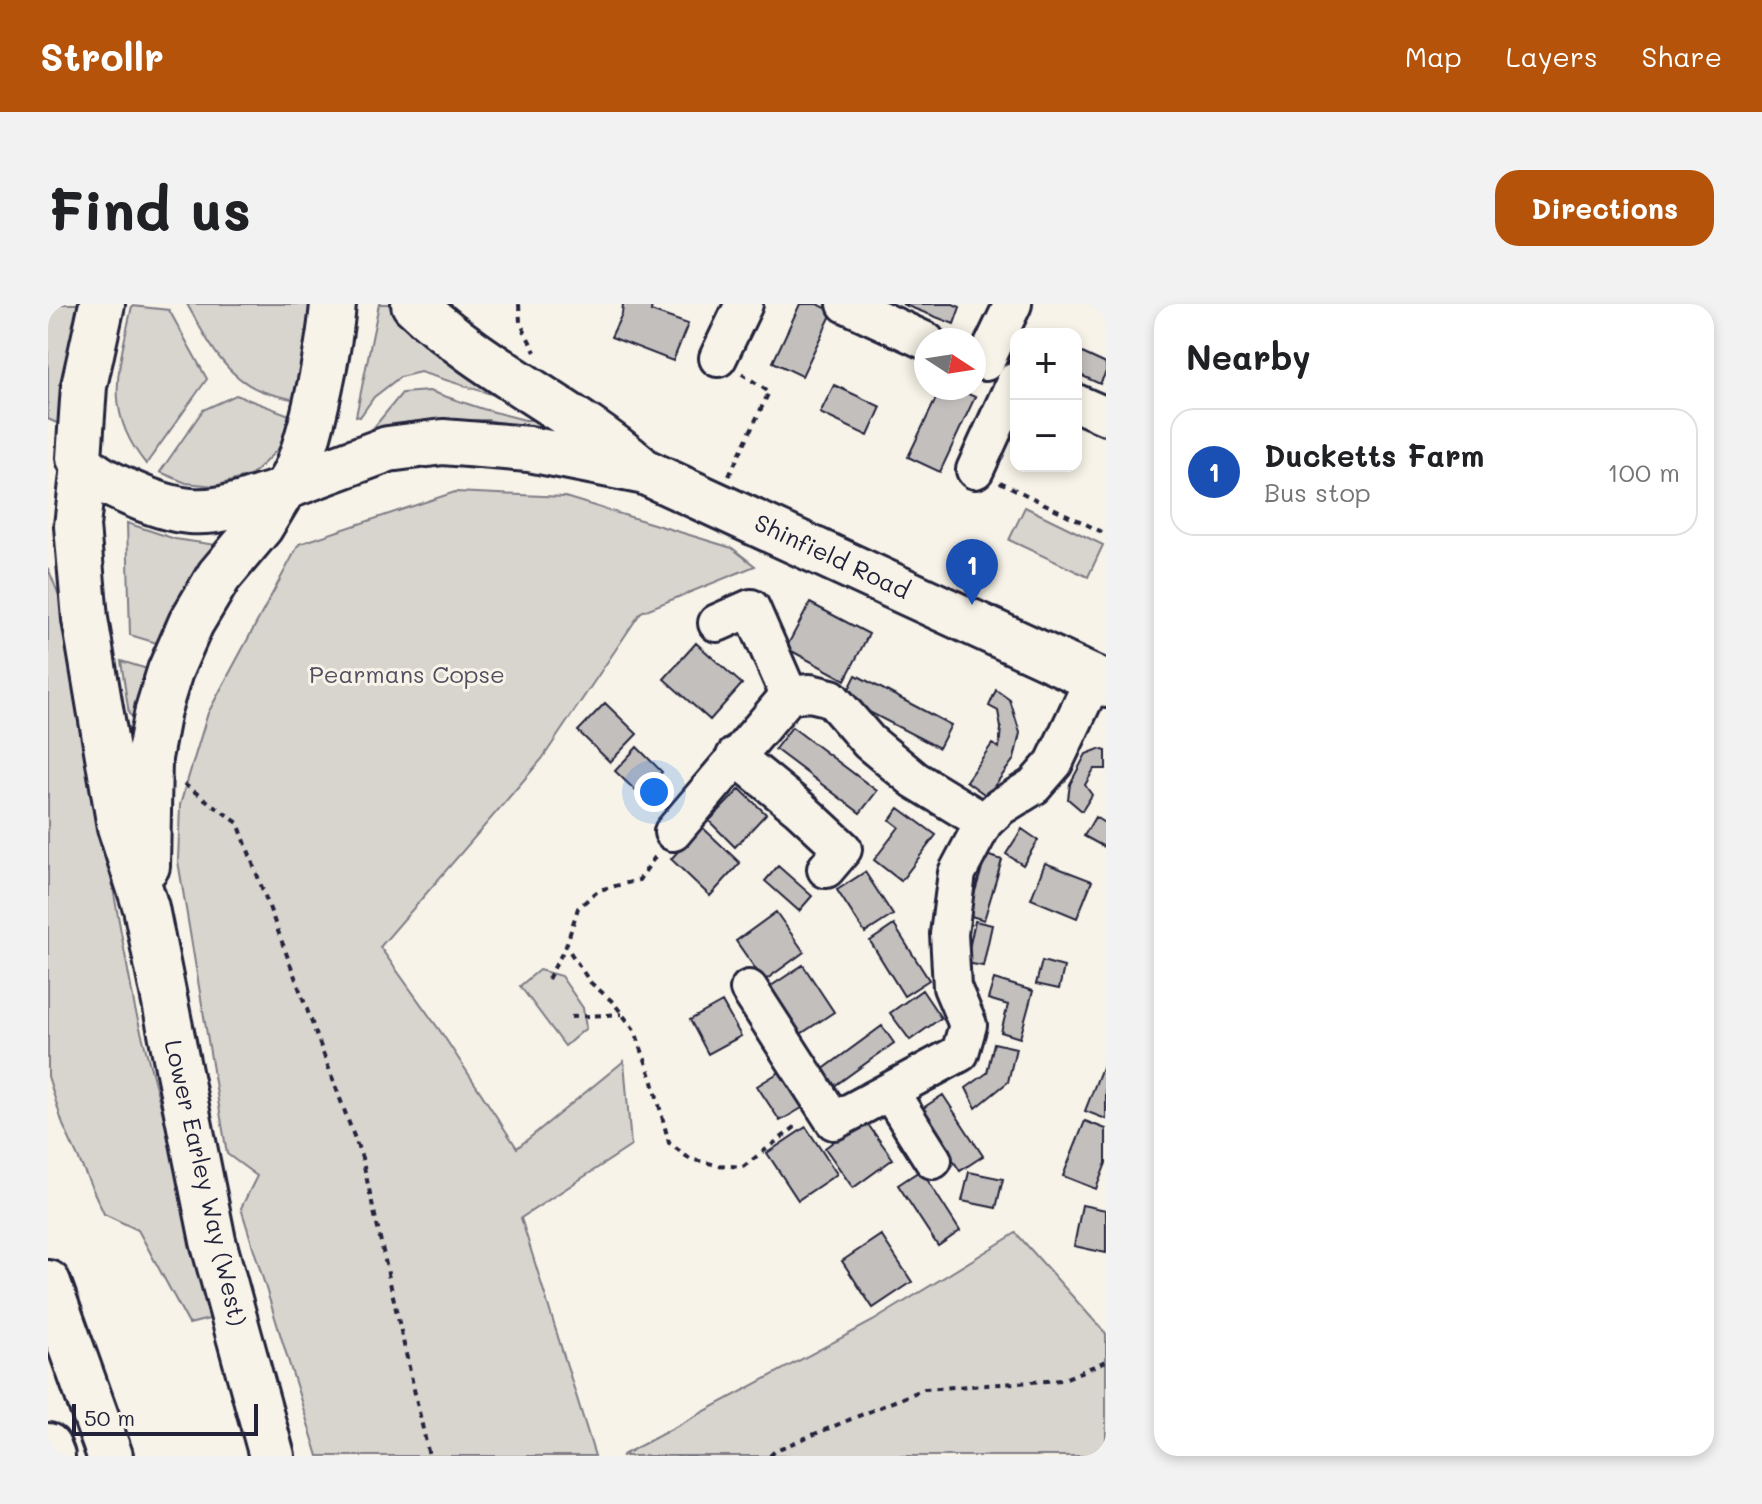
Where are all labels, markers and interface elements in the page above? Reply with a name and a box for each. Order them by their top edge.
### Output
text: Strollr [40,31,164,81]
text: Map [1405,38,1462,74]
text: Layers [1506,38,1598,74]
text: Share [1642,38,1722,74]
button: Directions [1495,170,1714,246]
text: Find us [48,172,251,245]
north arrow [914,328,986,400]
map controls [1010,328,1082,472]
button: + [1010,328,1082,400]
text: Nearby [1186,334,1311,379]
button: − [1010,400,1082,472]
text: Ducketts Farm [1264,435,1484,475]
text: 1 [1208,455,1220,489]
text: 100 m [1607,455,1680,489]
text: Bus stop [1264,475,1371,509]
street label: Shinfield Road [750,506,915,605]
pin: 1 [946,539,998,605]
park label: Pearmans Copse [309,658,505,689]
your location [634,772,674,812]
street label: Lower Earley Way (West) [158,1037,254,1329]
scale bar [72,1400,258,1436]
text: 50 m [84,1403,135,1432]

